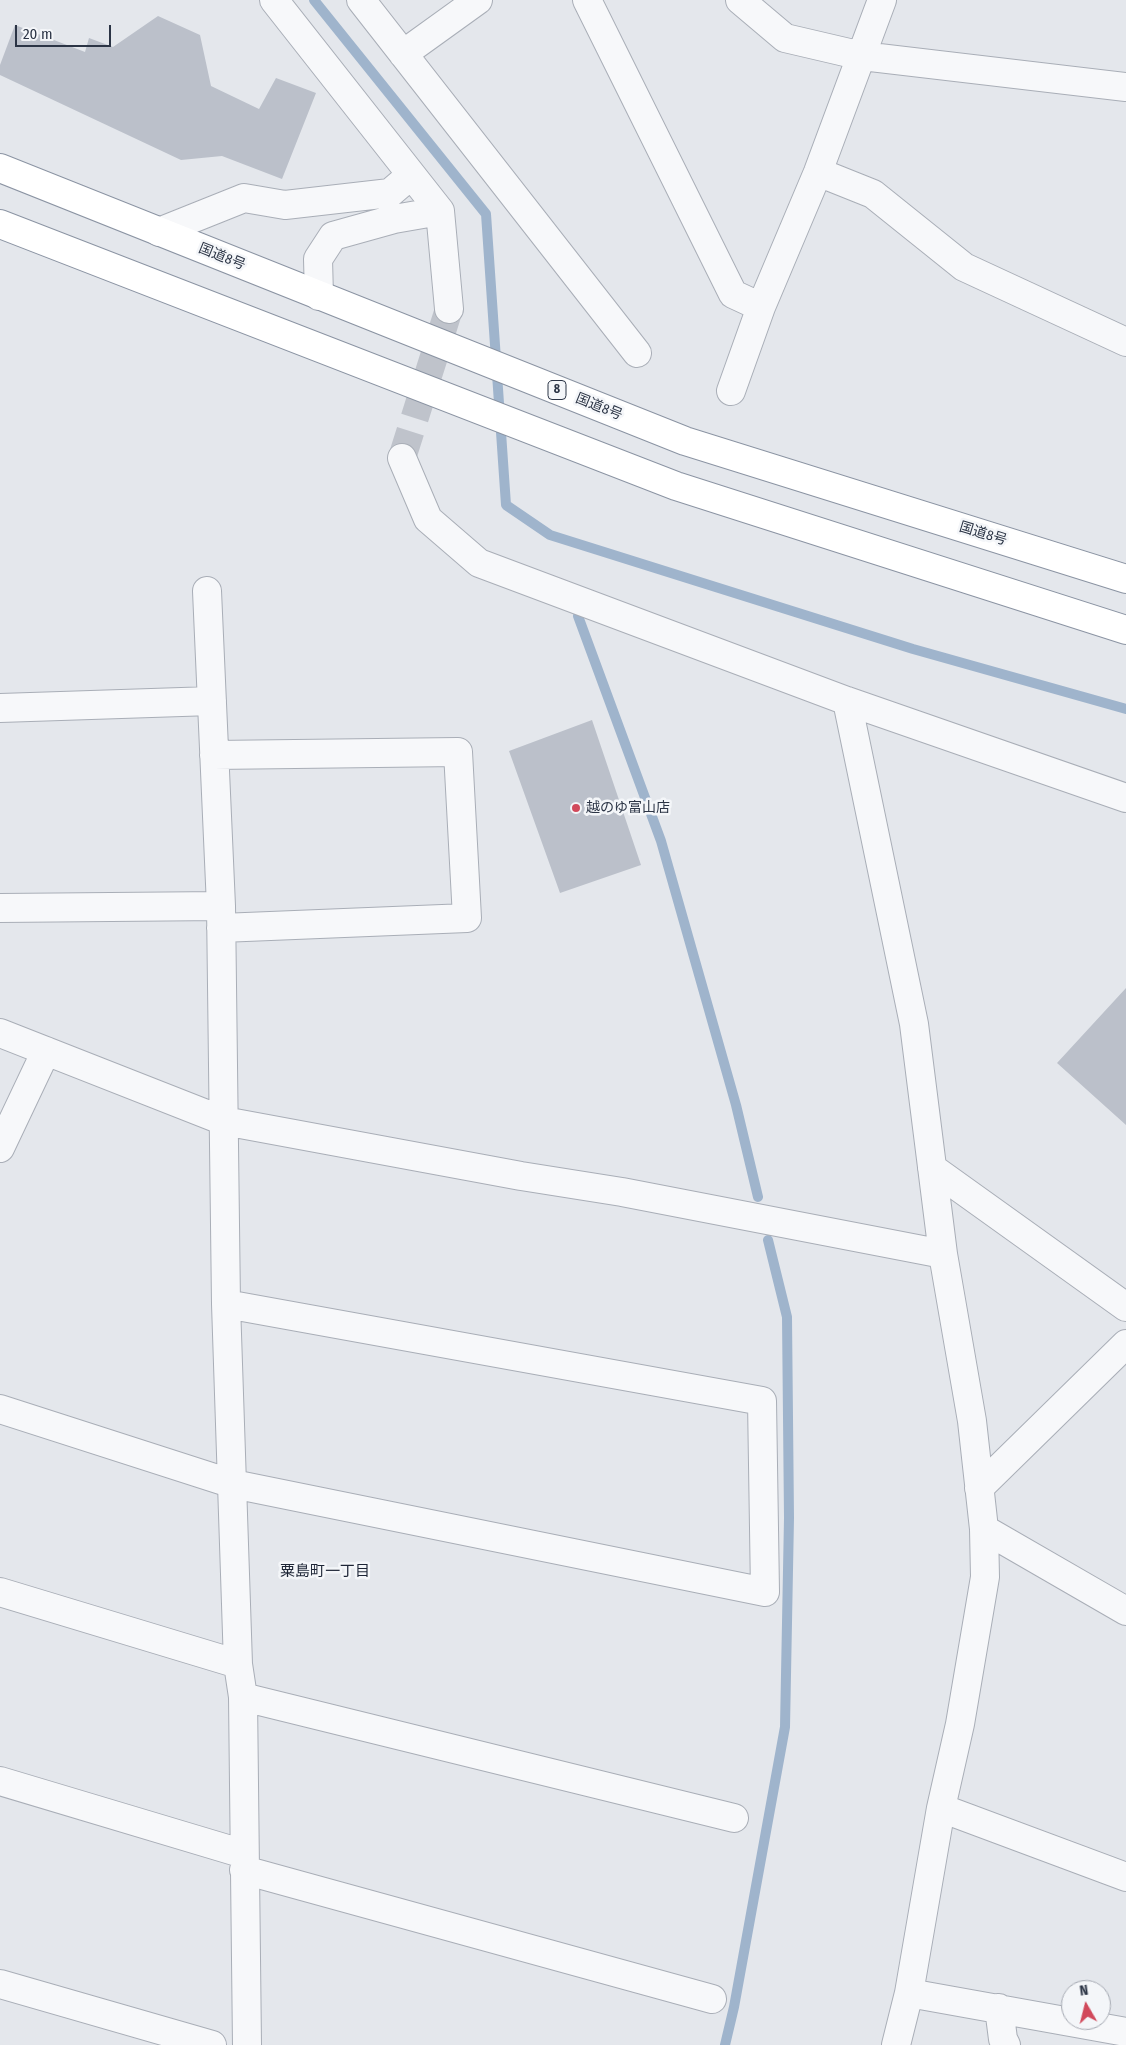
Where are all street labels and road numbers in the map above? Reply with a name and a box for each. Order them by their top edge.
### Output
street label: 国道8号 [196,240,248,274]
road number: 8 [548,380,566,400]
street label: 国道8号 [573,390,625,424]
street label: 国道8号 [957,519,1009,549]

